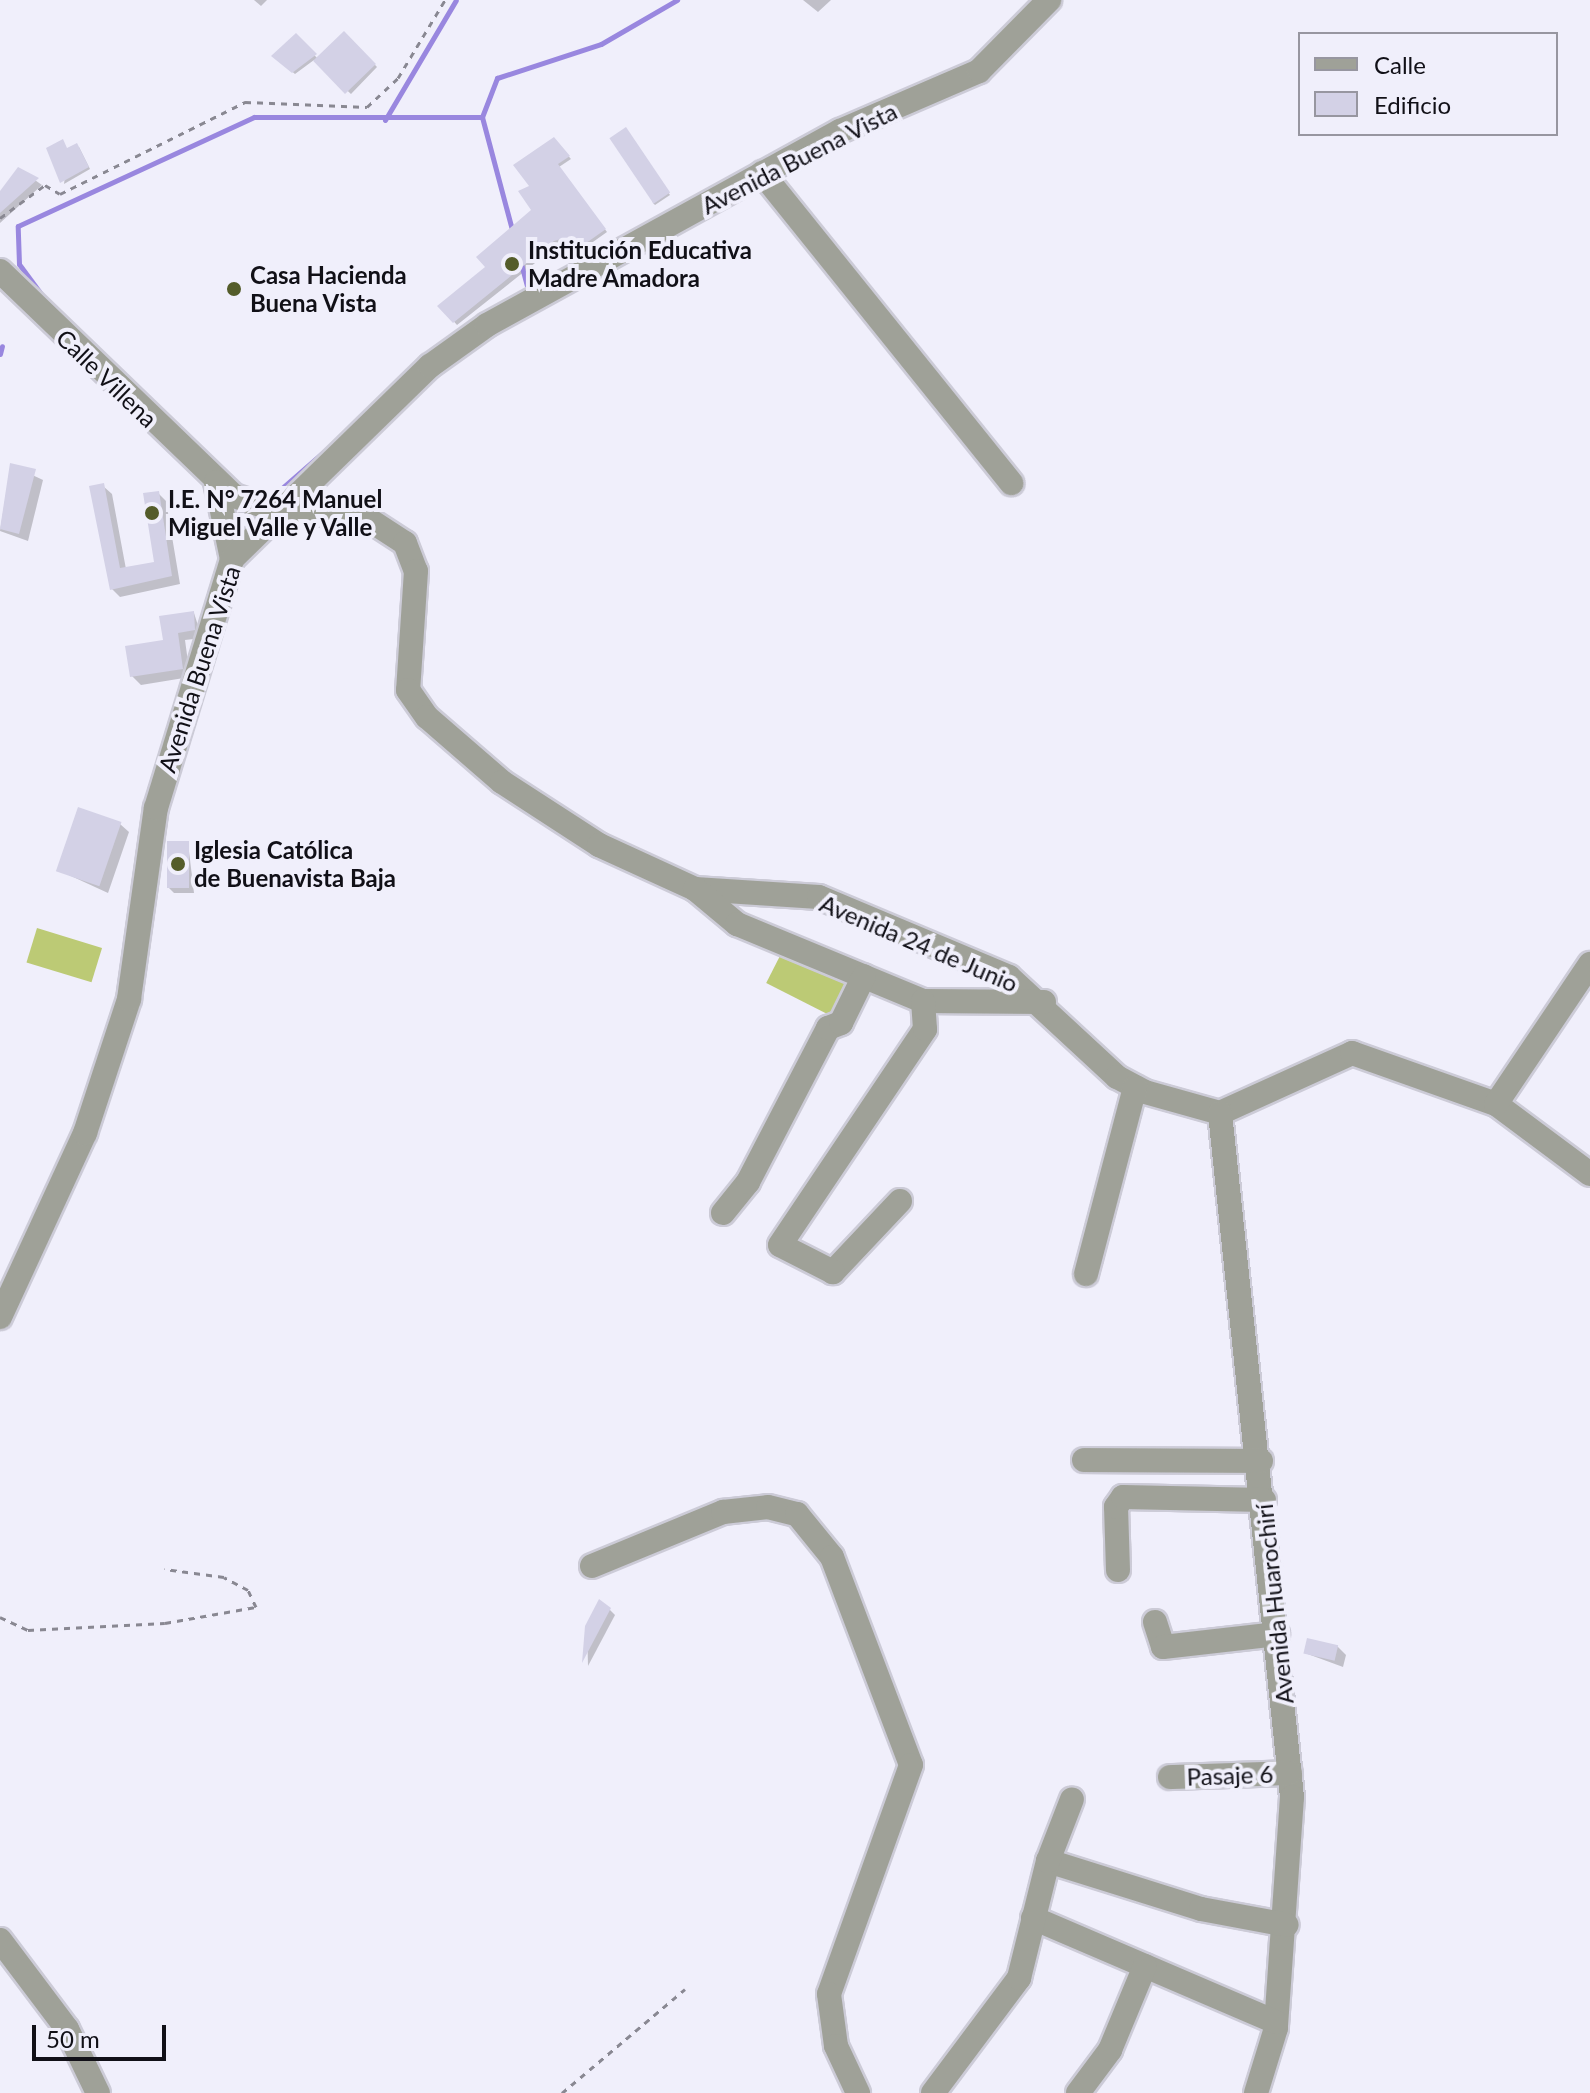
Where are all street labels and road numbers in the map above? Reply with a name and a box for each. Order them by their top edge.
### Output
street label: Avenida Buena Vista [696,96,902,220]
street label: Calle Villena [50,323,164,433]
street label: Avenida Buena Vista [152,562,246,776]
street label: Avenida 24 de Junio [815,888,1023,998]
street label: Avenida Huarochirí [1249,1503,1299,1705]
street label: Pasaje 6 [1186,1759,1274,1791]

